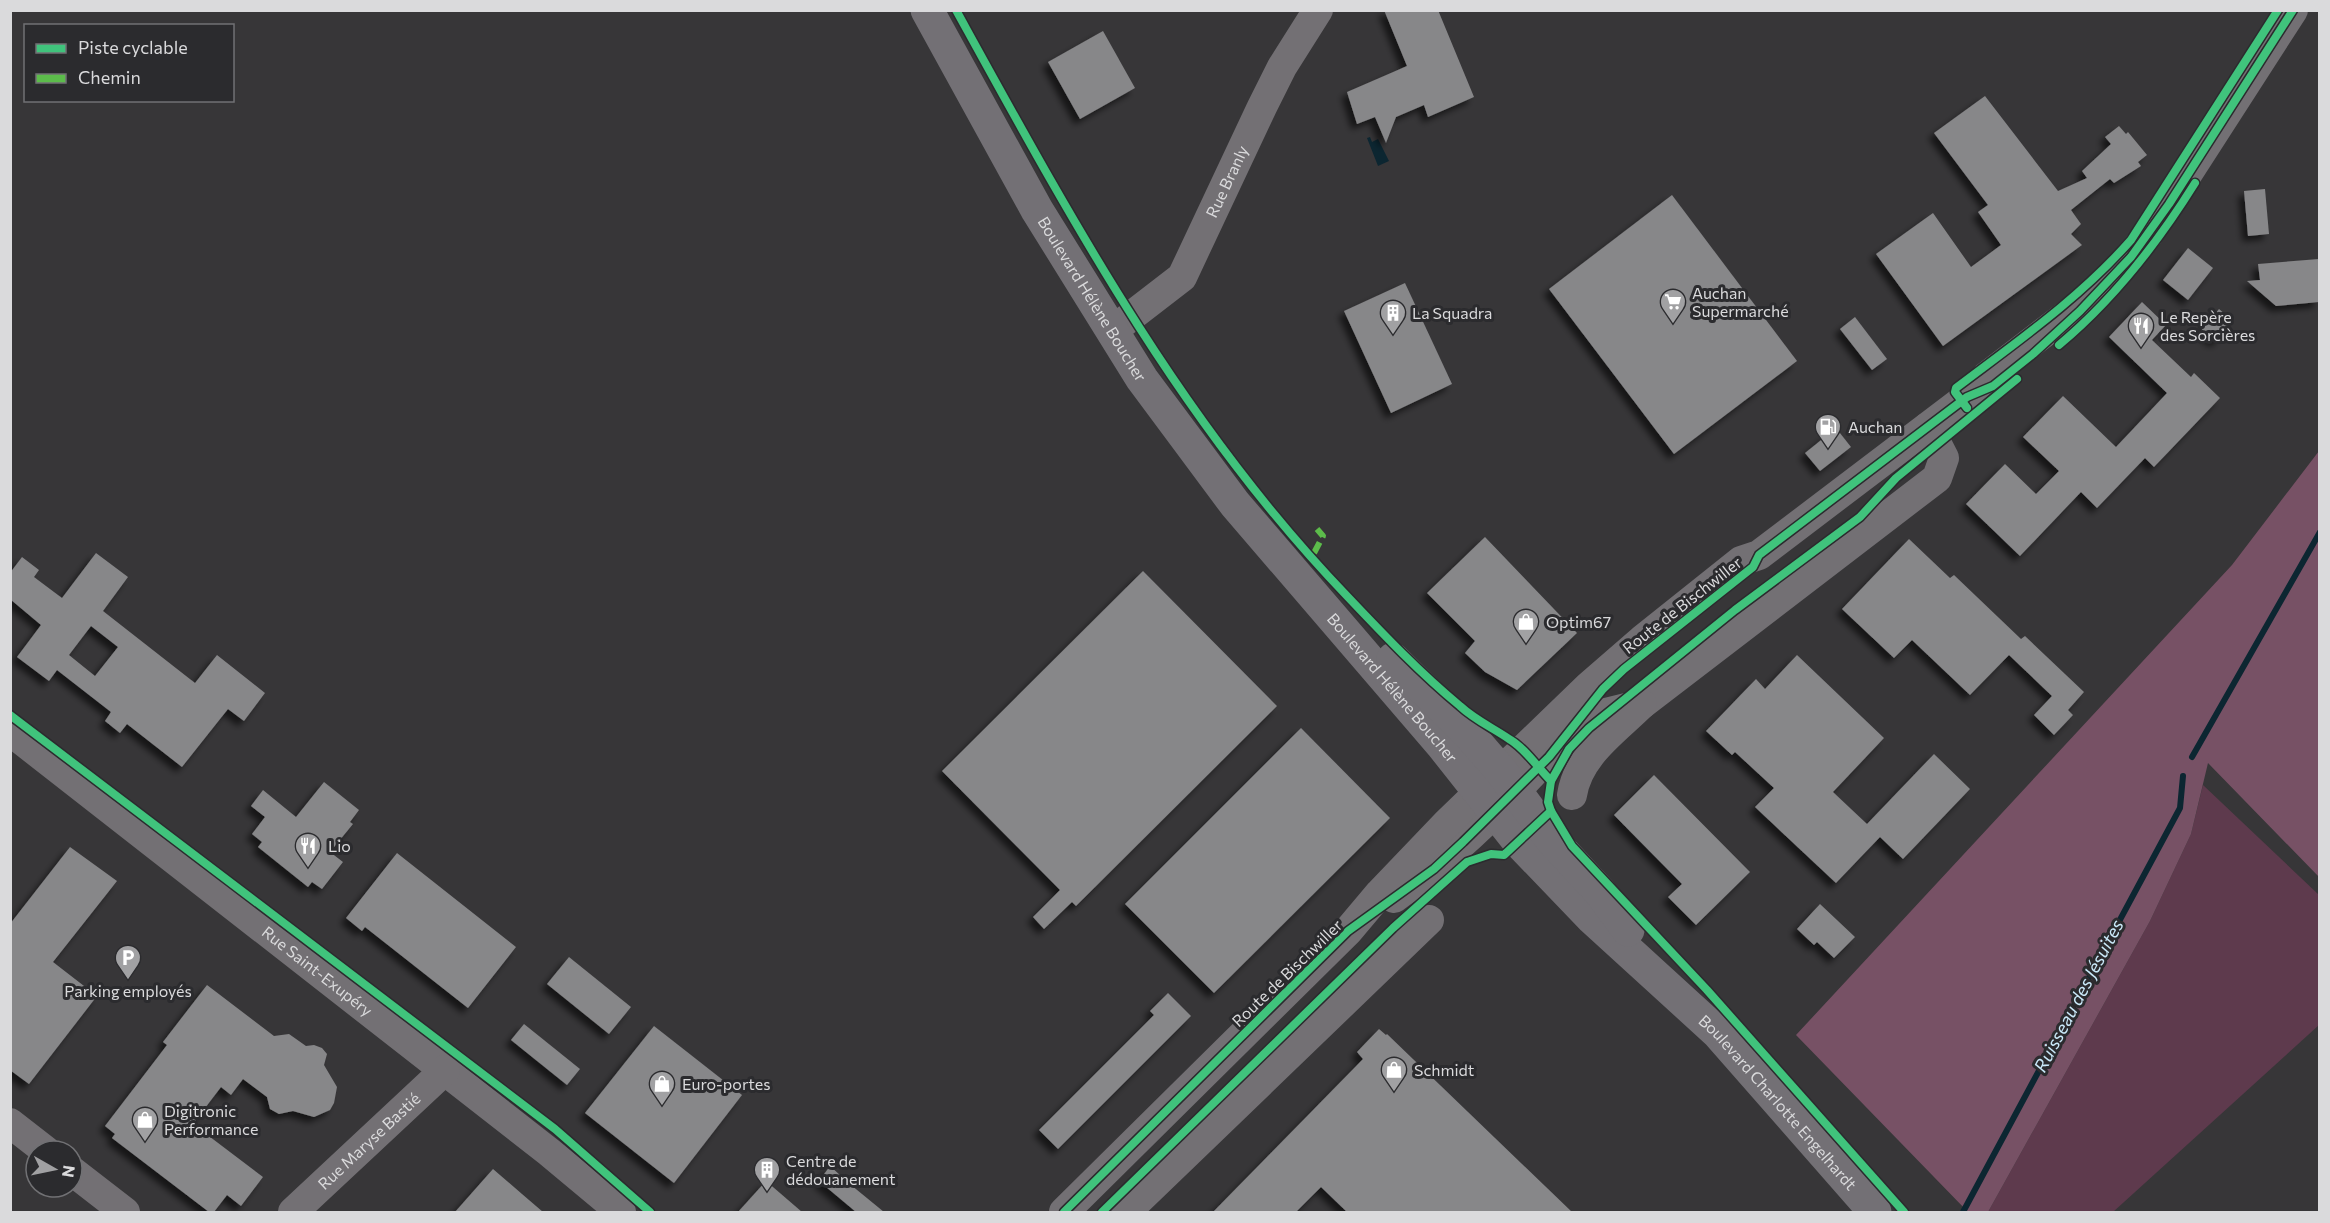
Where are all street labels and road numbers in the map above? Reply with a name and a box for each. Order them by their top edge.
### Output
street label: Rue Branly [1201,142,1252,220]
street label: Boulevard Hélène Boucher [1034,213,1151,385]
street label: Route de Bischwiller [1618,552,1745,657]
street label: Boulevard Hélène Boucher [1324,609,1462,766]
street label: Route de Bischwiller [1228,915,1346,1030]
street label: Rue Saint-Exupéry [259,922,377,1020]
street label: Boulevard Charlotte Engelhardt [1695,1010,1861,1194]
street label: Rue Maryse Bastié [314,1088,424,1193]

